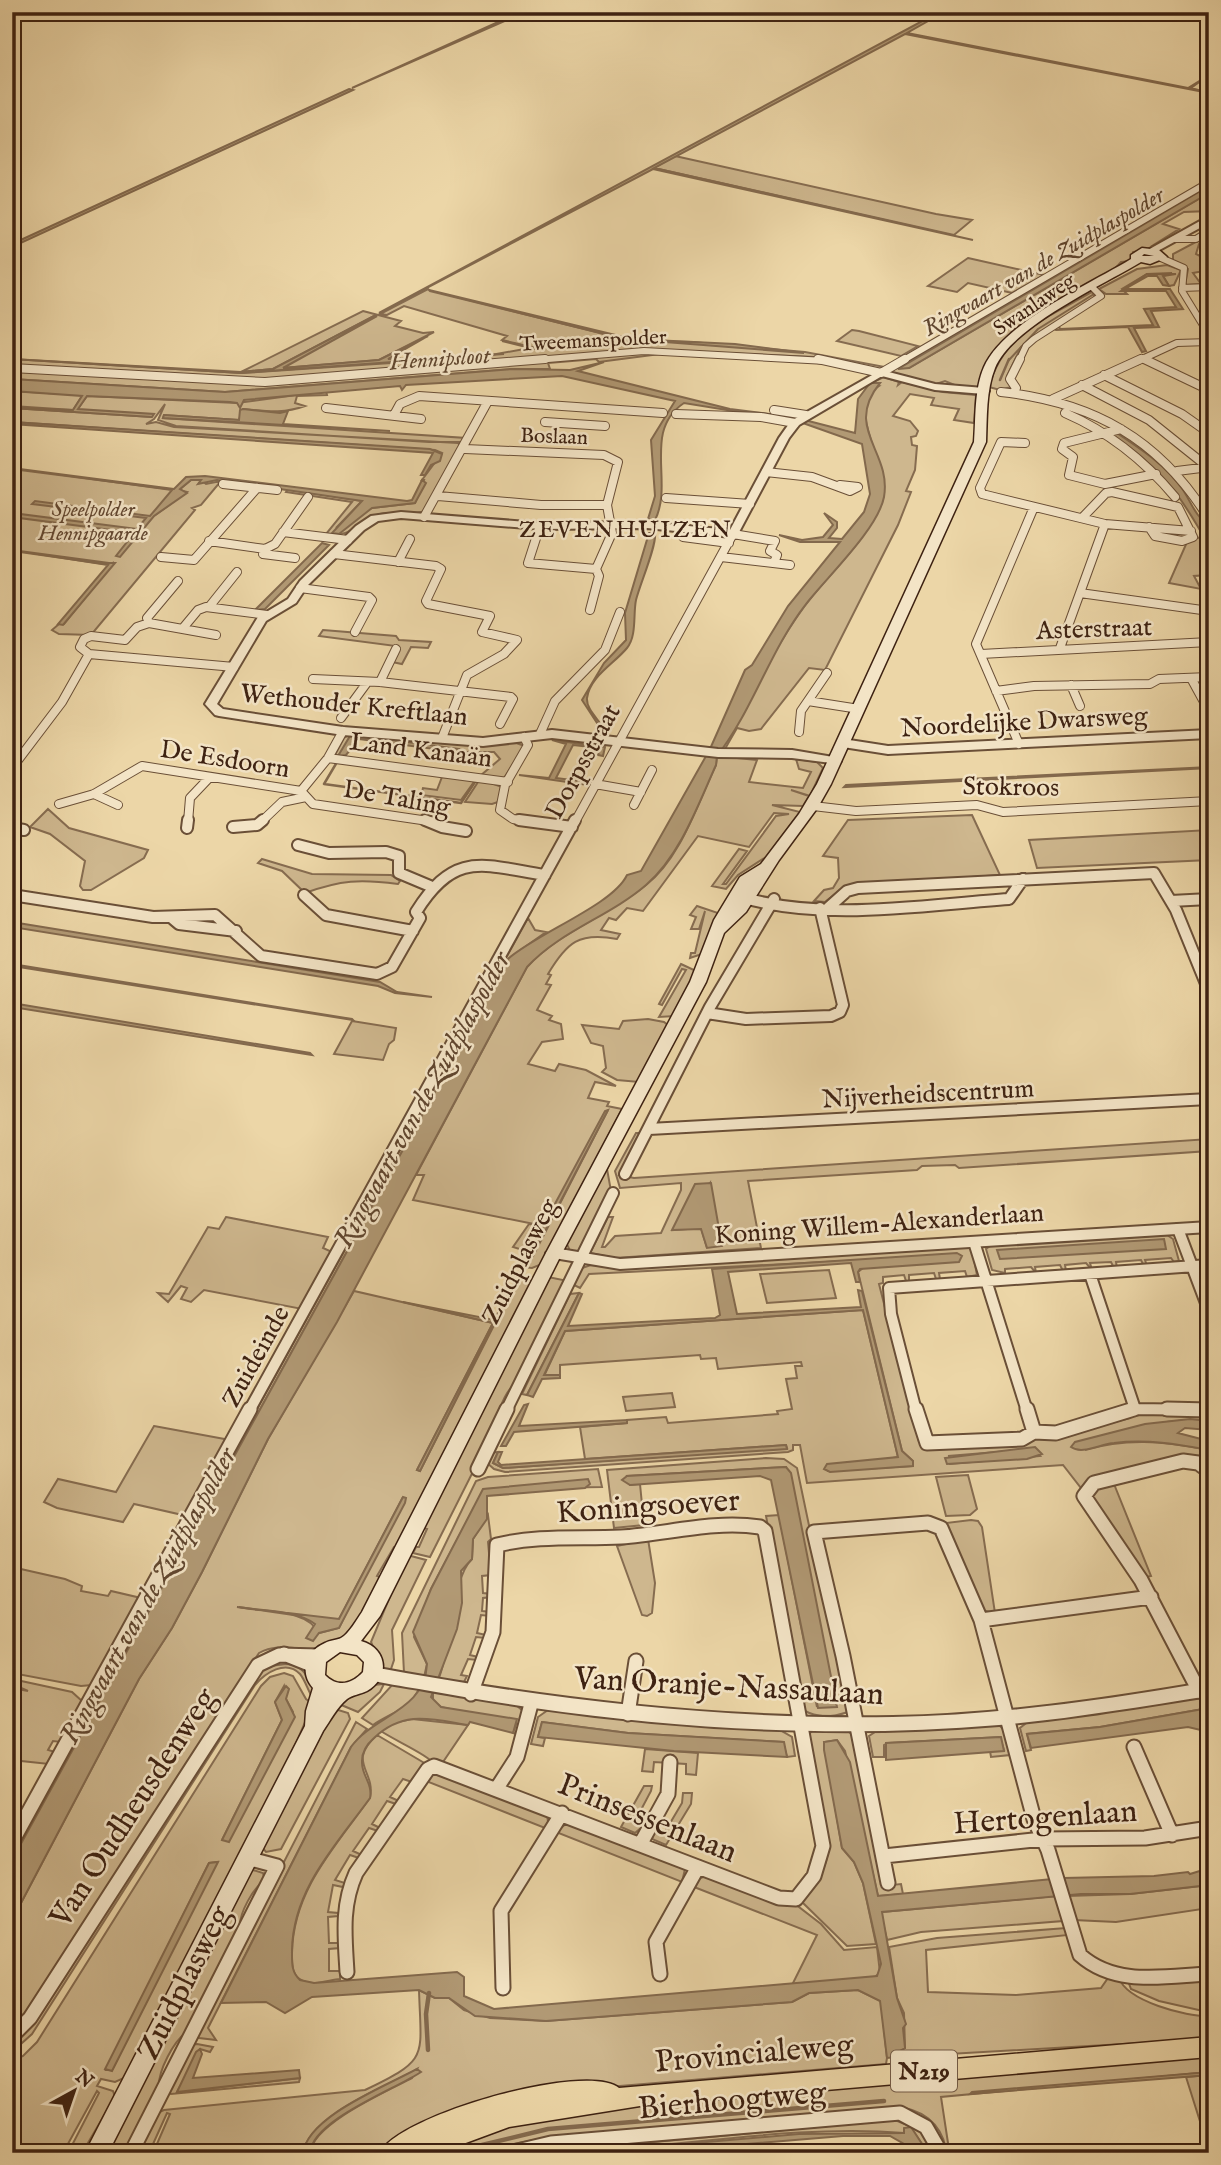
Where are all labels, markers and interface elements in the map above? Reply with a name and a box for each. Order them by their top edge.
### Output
water label: Ringvaart van de Zuidplaspolder [918,181,1171,344]
street label: Swanlaweg [988,267,1082,343]
street label: Tweemanspolder [519,324,668,359]
water label: Hennipsloot [388,341,493,378]
street label: Boslaan [520,423,588,452]
park label: Speelpolder Hennipgaarde [37,497,148,548]
district label: ZEVENHUIZEN [519,515,733,546]
street label: Asterstraat [1034,611,1153,648]
street label: Wethouder Kreftlaan [238,677,469,734]
street label: Dorpsstraat [538,698,628,825]
street label: Noordelijke Dwarsweg [900,699,1149,745]
street label: Land Kanaän [348,725,494,776]
street label: De Esdoorn [158,733,292,786]
street label: Stokroos [962,770,1060,805]
street label: De Taling [340,773,454,824]
water label: Ringvaart van de Zuidplaspolder [327,944,520,1255]
street label: Nijverheidscentrum [821,1072,1035,1117]
street label: Zuidplasweg [475,1192,567,1330]
street label: Koning Willem-Alexanderlaan [713,1197,1045,1252]
street label: Zuideinde [215,1300,298,1413]
water label: Ringvaart van de Zuidplaspolder [53,1440,246,1751]
street label: Koningsoever [555,1481,742,1534]
street label: Van Oranje-Nassaulaan [572,1659,885,1716]
street label: Van Oudheusdenweg [41,1680,227,1937]
street label: Prinsessenlaan [552,1765,743,1874]
street label: Hertogenlaan [952,1792,1138,1845]
street label: Zuidplasweg [129,1898,242,2068]
street label: Provincialeweg [653,2025,856,2084]
road number: N219 [891,2050,957,2092]
north arrow [38,2056,108,2126]
text: N [69,2064,98,2094]
street label: Bierhoogtweg [636,2073,829,2130]

